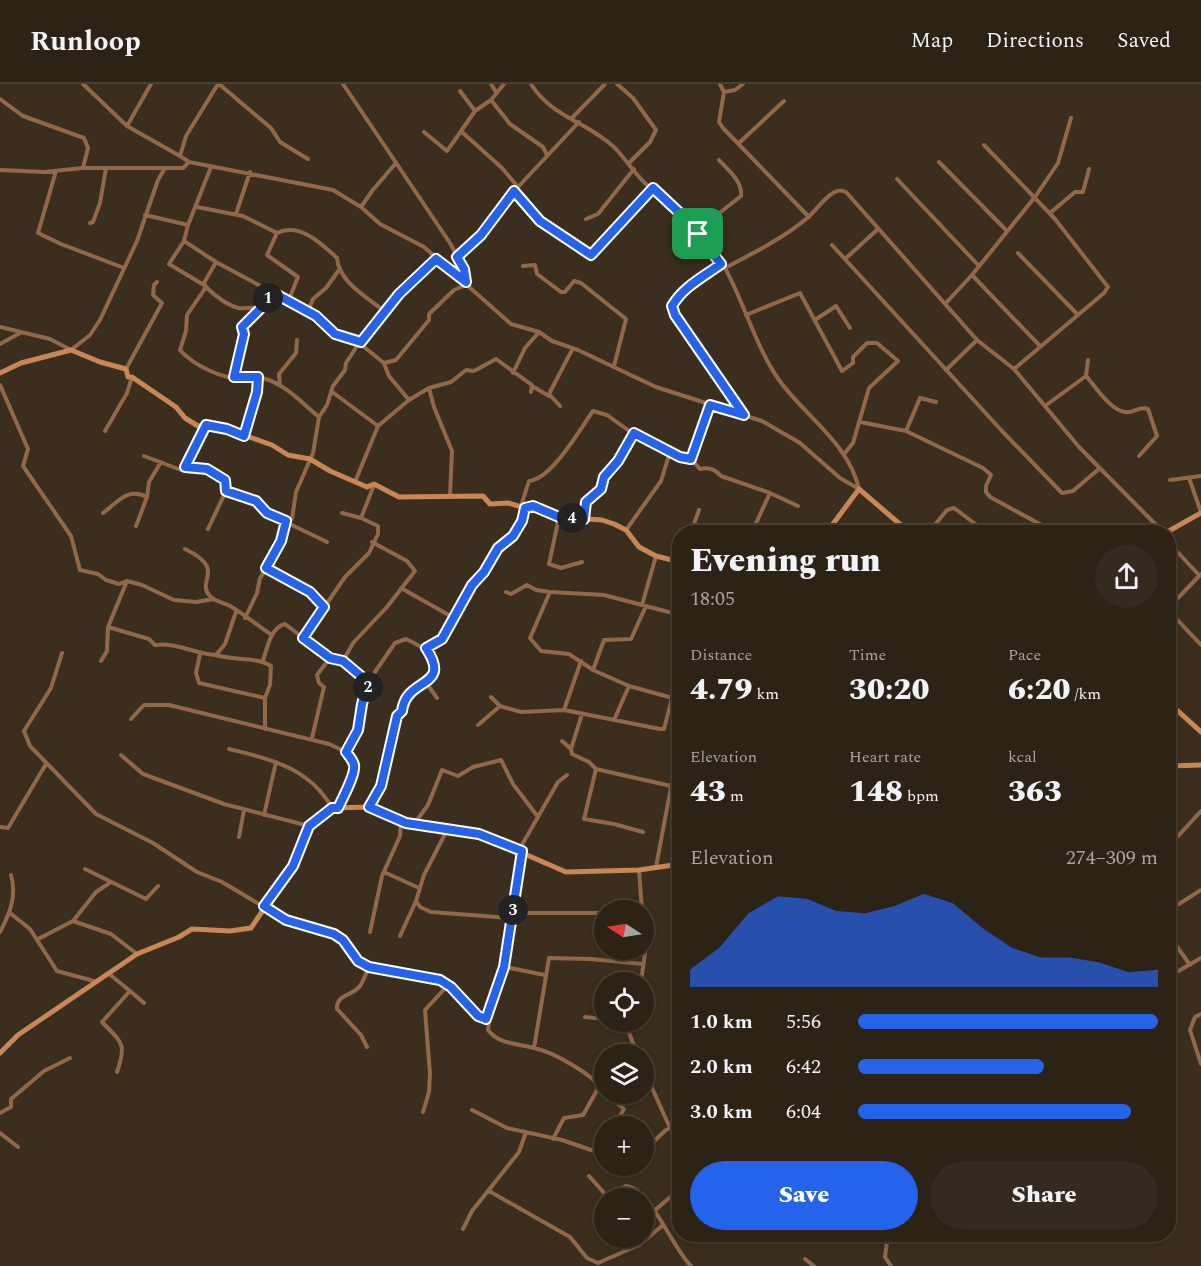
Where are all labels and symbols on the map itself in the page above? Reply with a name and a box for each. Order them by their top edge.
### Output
pin [672,208,723,259]
pin: 1 [253,283,283,313]
pin: 4 [557,503,587,533]
pin: 2 [353,672,383,702]
pin: 3 [498,895,528,925]
north arrow [594,900,654,960]

